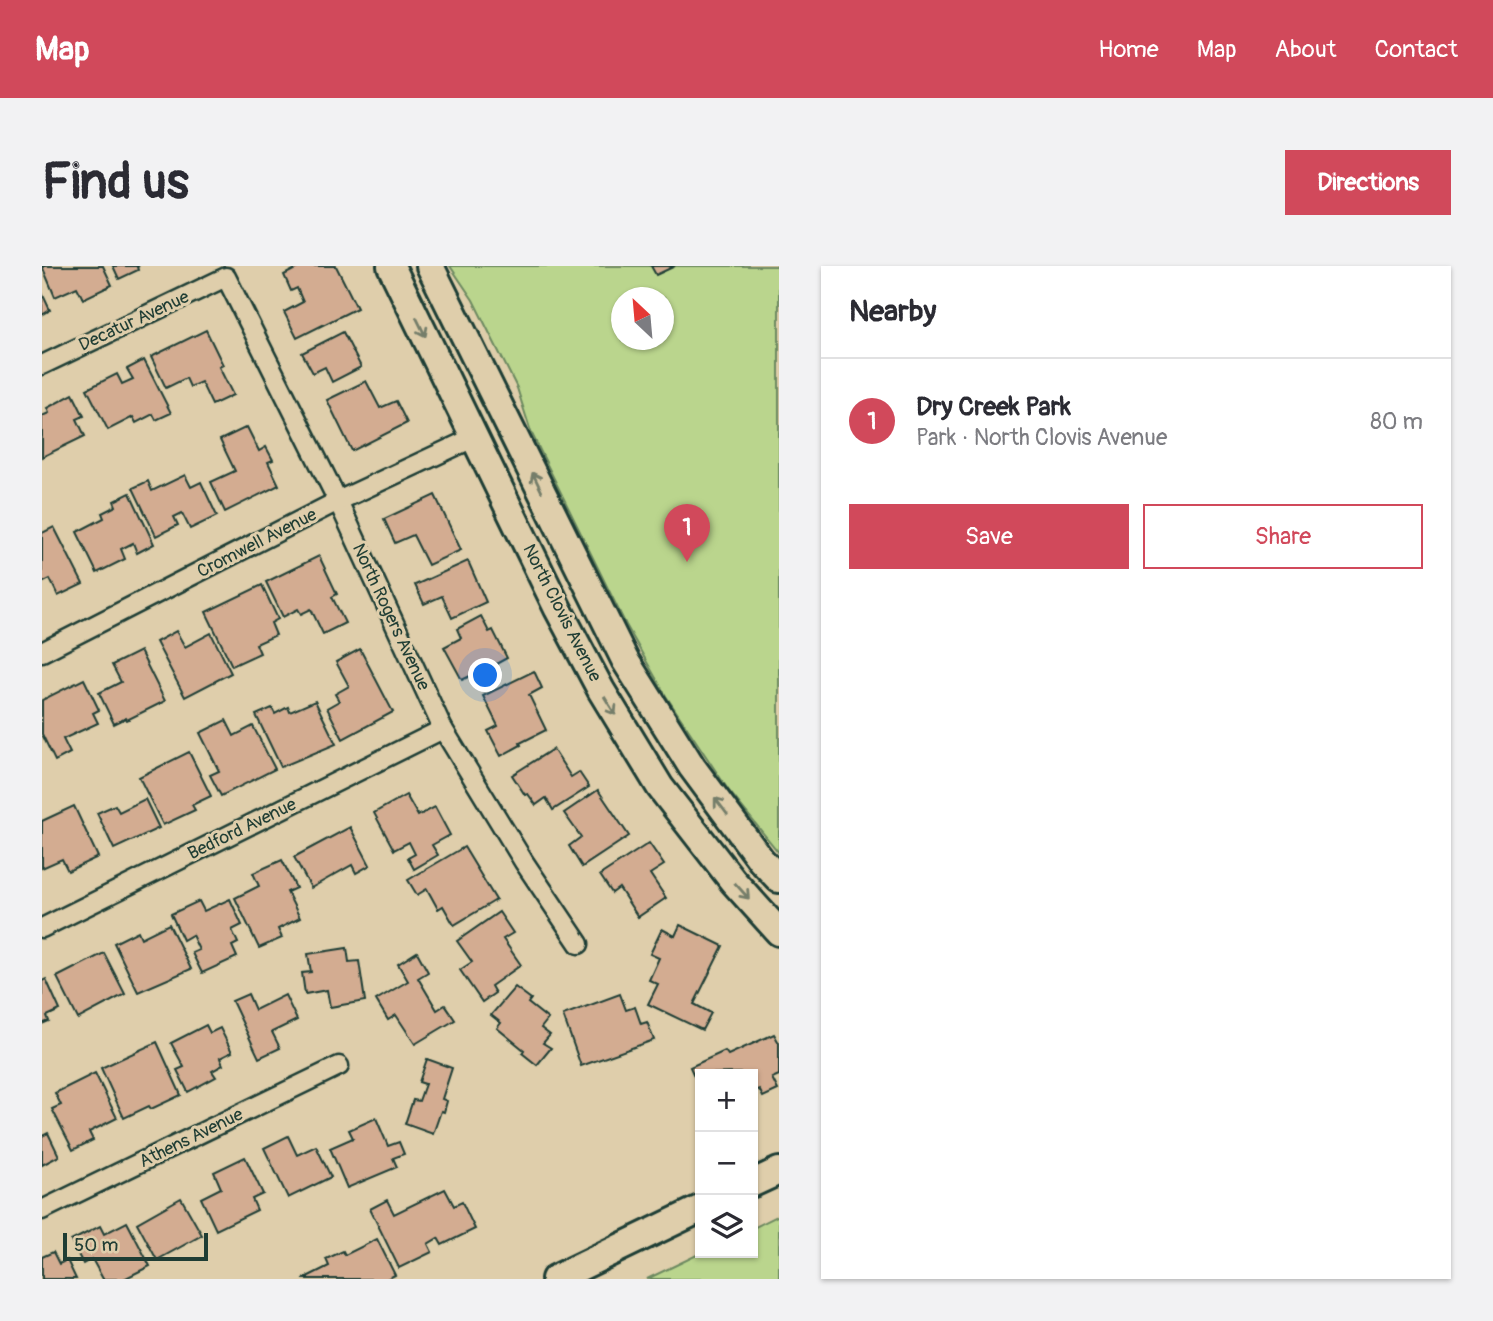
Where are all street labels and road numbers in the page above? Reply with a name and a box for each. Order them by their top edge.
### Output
street label: Decatur Avenue [75,285,193,357]
street label: Cromwell Avenue [193,503,321,583]
street label: North Rogers Avenue [347,540,435,694]
street label: North Clovis Avenue [517,540,607,686]
street label: Bedford Avenue [184,793,300,865]
street label: Athens Avenue [135,1103,247,1173]

